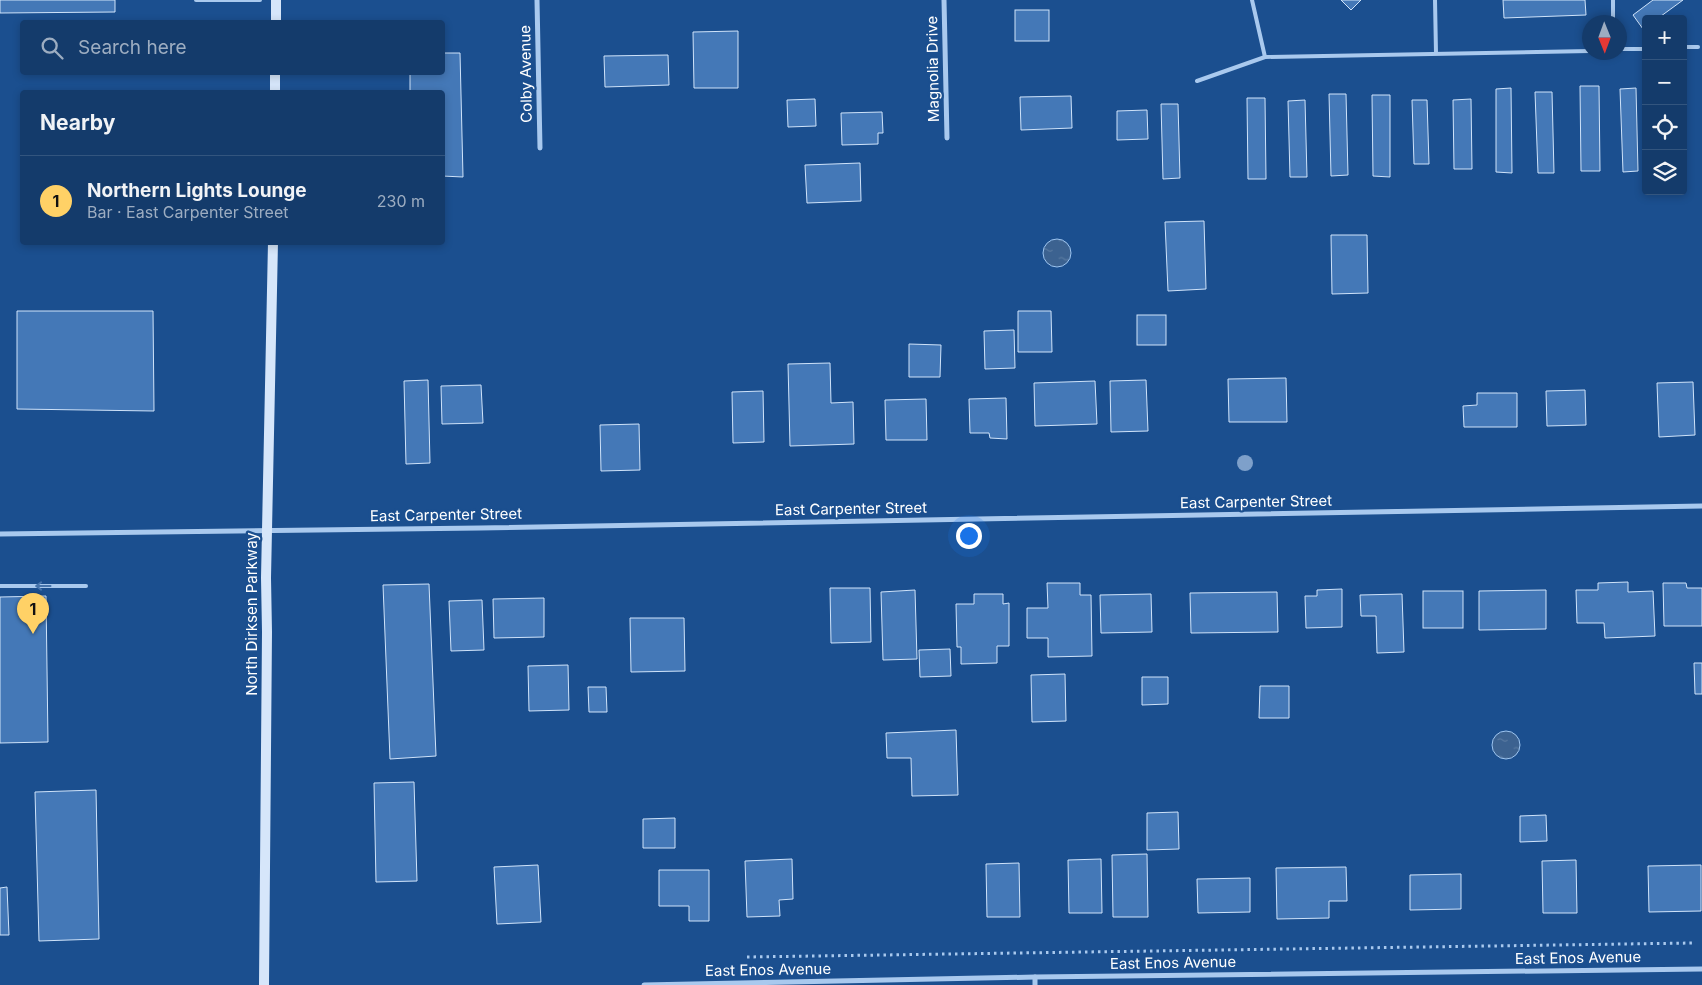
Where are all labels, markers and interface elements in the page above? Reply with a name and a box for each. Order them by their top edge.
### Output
north arrow [1582,15,1627,60]
map controls [1642,15,1687,195]
button: + [1642,15,1687,60]
street label: Magnolia Drive [922,16,943,122]
search box [20,20,445,75]
street label: Colby Avenue [515,25,536,123]
icon: search [38,34,66,62]
text: Search here [78,36,187,59]
button: − [1642,60,1687,105]
button: locate [1642,105,1687,150]
text: Nearby [40,110,115,135]
button: layers [1642,150,1687,195]
text: Northern Lights Lounge [87,179,307,202]
text: 1 [53,191,59,211]
text: 230 m [377,191,425,211]
text: Bar · East Carpenter Street [87,202,288,222]
street label: East Carpenter Street [1180,491,1332,512]
street label: East Carpenter Street [775,498,927,519]
street label: East Carpenter Street [370,504,522,525]
your location [956,523,982,549]
street label: North Dirksen Parkway [242,532,261,696]
one-way arrow [35,581,52,591]
pin: 1 [17,593,49,634]
street label: East Enos Avenue [1515,947,1641,968]
street label: East Enos Avenue [1110,952,1236,973]
street label: East Enos Avenue [705,959,831,980]

